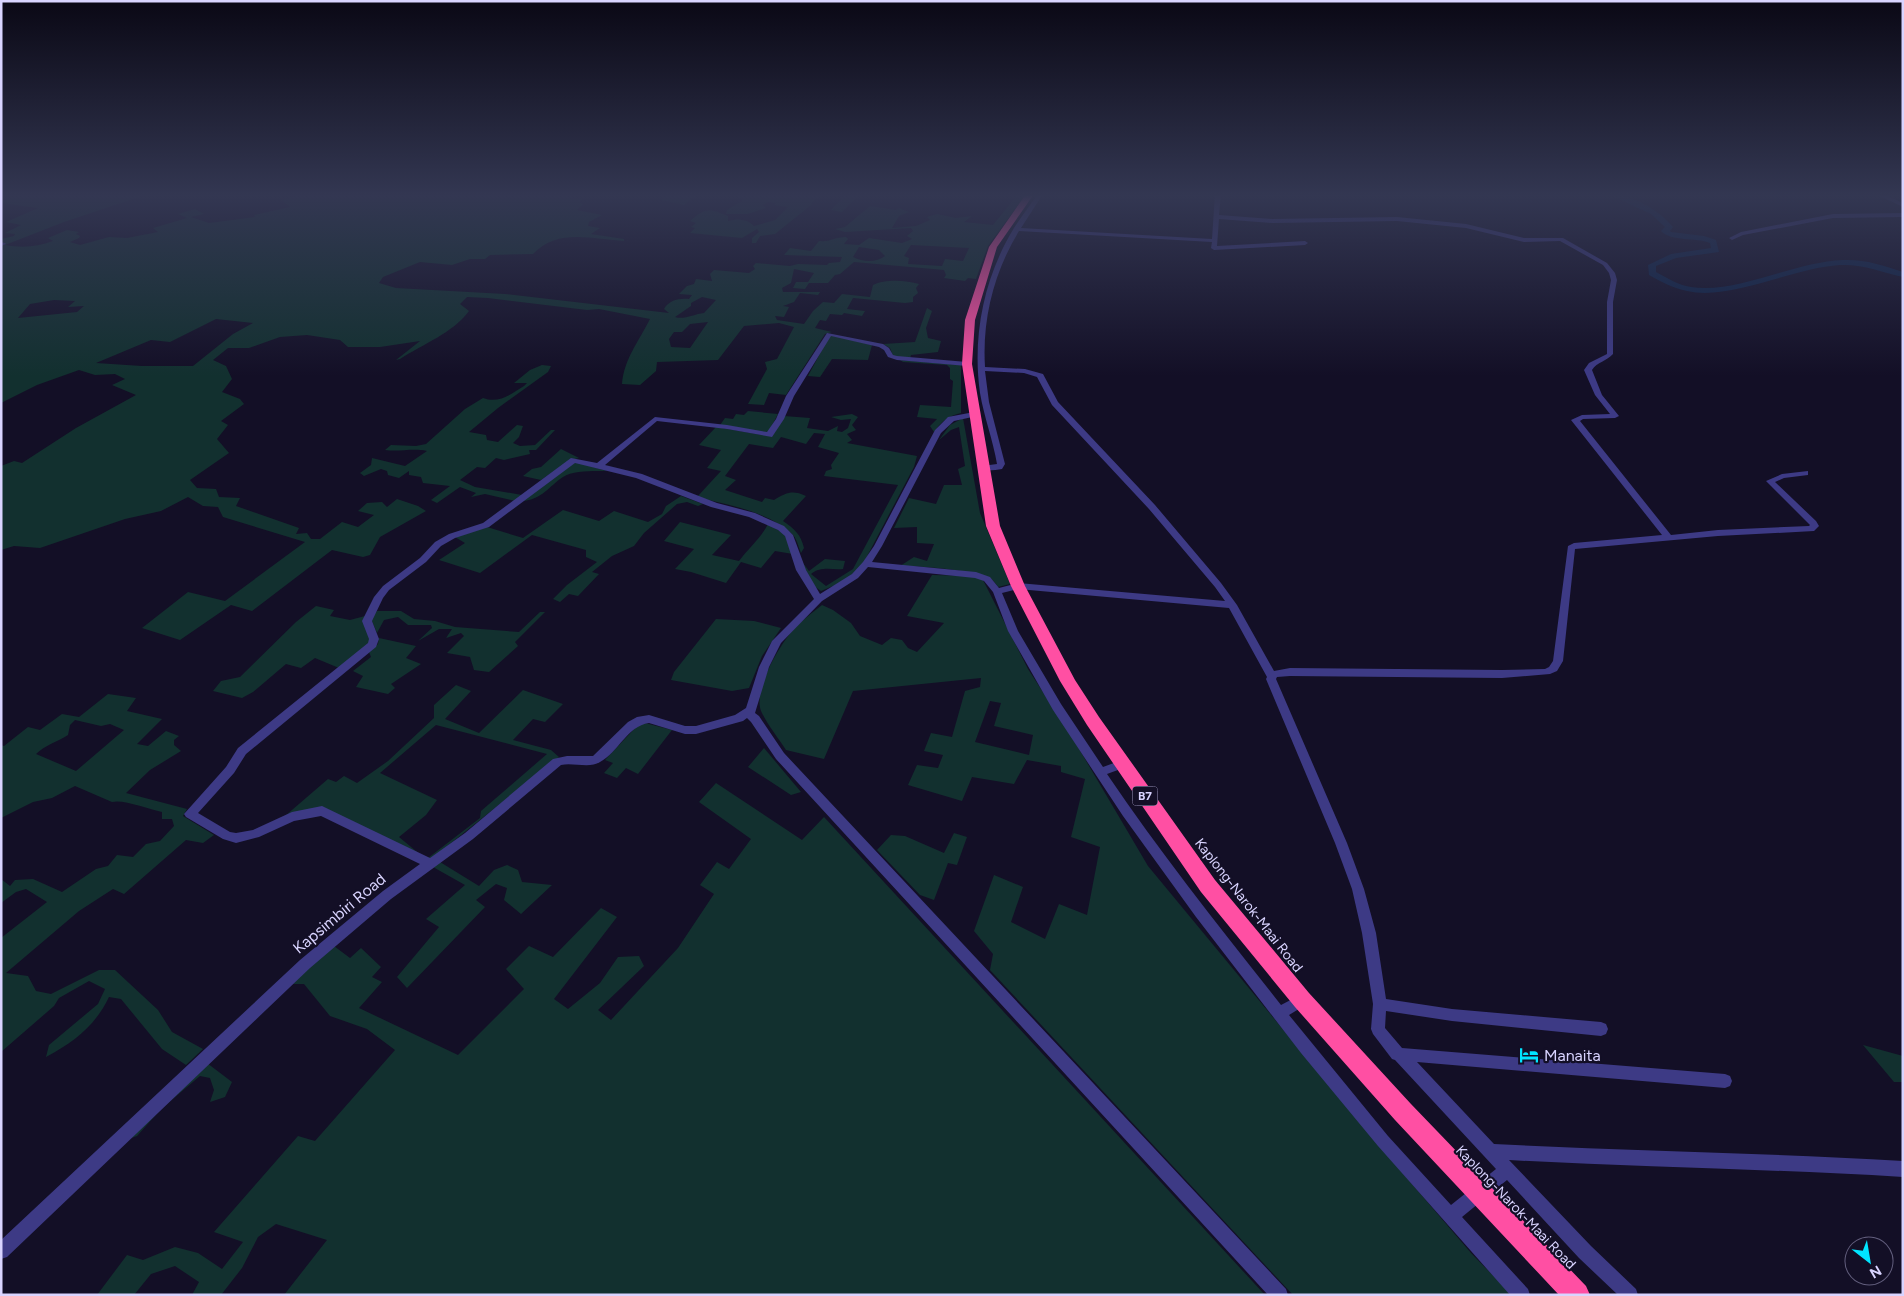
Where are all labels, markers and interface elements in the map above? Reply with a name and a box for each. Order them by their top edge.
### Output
road number: B7 [1132,786,1158,806]
street label: Kaplong-Narok-Maai Road [1191,835,1306,976]
street label: Kapsimbiri Road [289,869,389,958]
hotel icon: Manaita [1518,1044,1540,1066]
place label: Manaita [1544,1046,1601,1065]
street label: Kaplong-Narok-Maai Road [1452,1142,1579,1273]
north arrow [1844,1236,1894,1286]
text: N [1866,1262,1884,1282]

